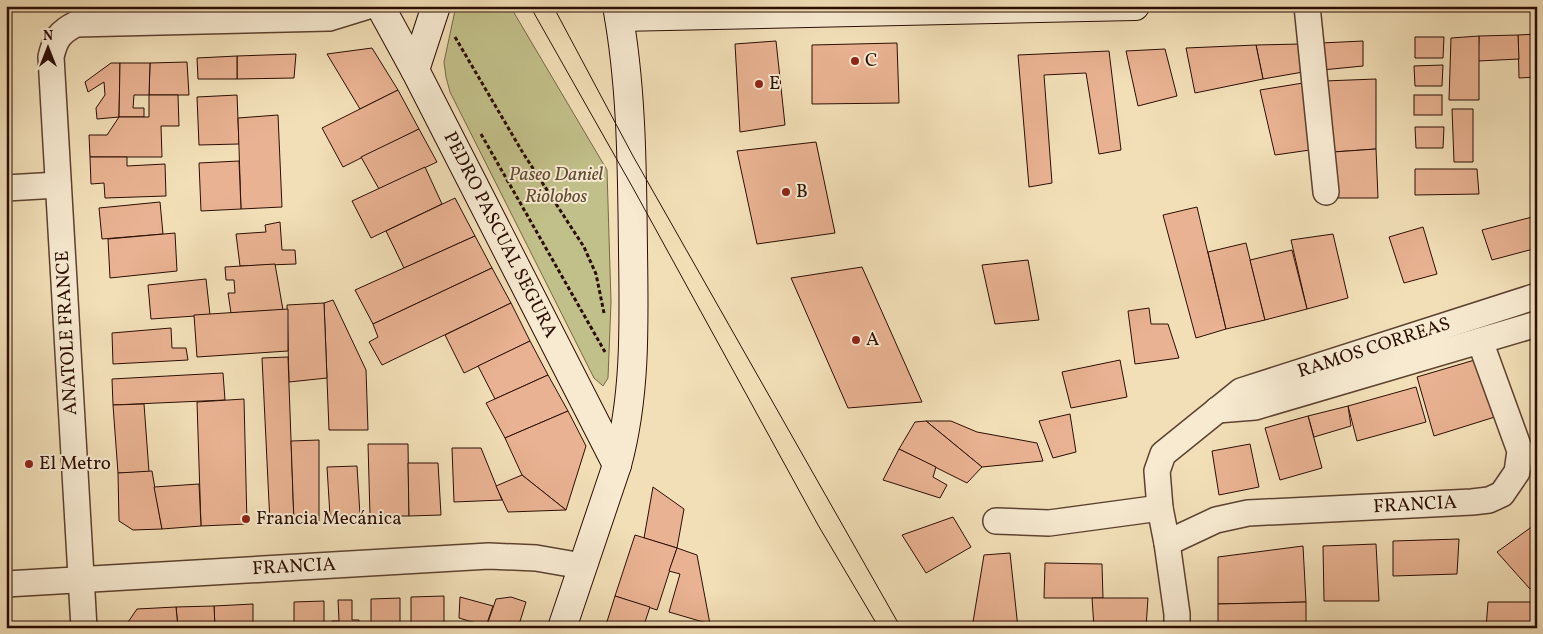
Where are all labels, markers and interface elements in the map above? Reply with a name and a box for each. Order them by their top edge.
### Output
north arrow [22,22,72,72]
text: N [43,27,53,46]
place label: C [865,48,877,74]
marker: C [849,55,861,67]
place label: E [769,71,780,97]
marker: E [753,78,765,90]
street label: PEDRO PASCUAL SEGURA [437,127,563,343]
park label: Paseo Daniel Riolobos [509,162,604,210]
place label: B [796,179,808,205]
marker: B [780,186,792,198]
street label: ANATOLE FRANCE [50,250,84,416]
street label: RAMOS CORREAS [1294,311,1454,385]
place label: A [866,327,879,353]
marker: A [850,334,862,346]
place label: El Metro [39,451,111,477]
marker: El Metro [23,458,35,470]
street label: FRANCIA [1373,490,1457,520]
place label: Francia Mecánica [256,506,402,532]
marker: Francia Mecánica [240,513,252,525]
street label: FRANCIA [252,552,336,582]

